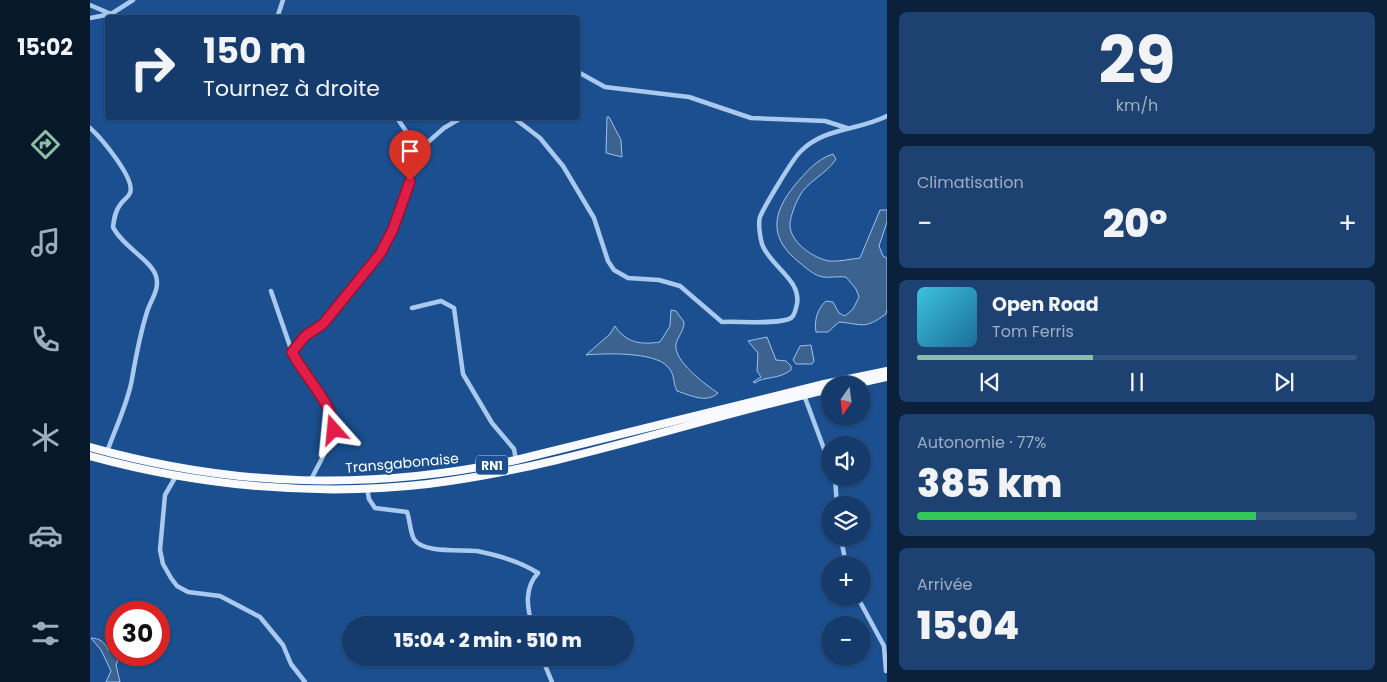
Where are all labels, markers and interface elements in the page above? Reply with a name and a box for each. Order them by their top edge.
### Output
text: 29 [1098,15,1176,106]
text: 150 m [203,26,306,75]
text: 15:02 [17,32,73,63]
icon: right [120,35,185,100]
text: Tournez à droite [203,73,380,104]
text: km/h [1116,94,1158,117]
icon: directions [28,127,63,162]
pin [389,130,431,181]
icon: arrive [396,137,424,165]
text: Climatisation [917,171,1024,194]
text: 20° [1103,197,1168,250]
text: − [917,204,932,243]
text: + [1338,204,1357,243]
icon: music [28,225,63,260]
text: Open Road [992,291,1099,318]
text: Tom Ferris [992,320,1074,343]
icon: phone [28,322,63,357]
icon: previous [976,368,1004,396]
icon: pause [1123,368,1151,396]
icon: next [1270,368,1298,396]
north arrow [821,376,871,426]
map controls [821,376,871,666]
position arrow [307,403,359,455]
icon: climate [28,420,63,455]
text: Autonomie · 77% [917,431,1046,454]
button: sound [821,436,871,486]
street label: Transgabonaise [344,448,460,478]
road number: RN1 [476,456,508,474]
text: 385 km [917,457,1062,510]
button: layers [821,496,871,546]
icon: car [28,518,63,553]
button: + [821,556,871,606]
text: Arrivée [917,573,972,596]
text: 15:04 [917,599,1019,652]
speed limit sign: 30 [105,601,170,666]
icon: filters [28,616,63,651]
button: − [821,616,871,666]
text: 15:04 · 2 min · 510 m [394,627,582,654]

